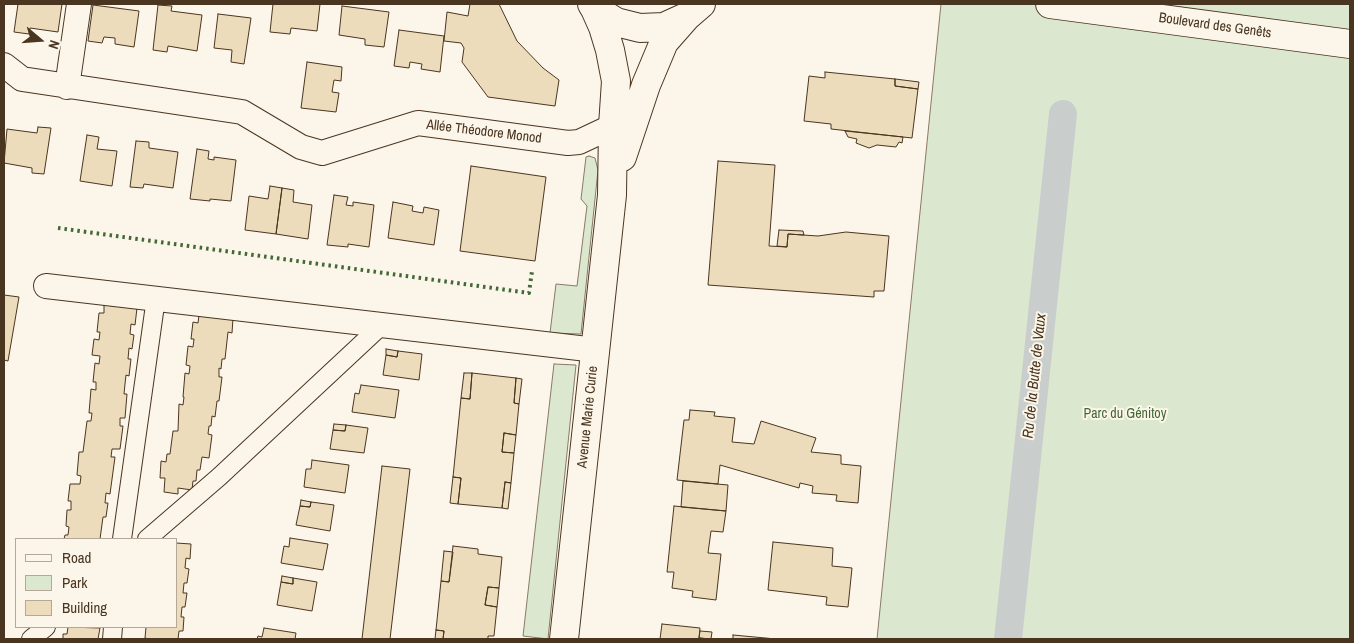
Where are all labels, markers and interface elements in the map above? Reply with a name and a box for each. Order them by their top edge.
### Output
street label: Boulevard des Genêts [1158,10,1272,42]
north arrow [15,15,65,65]
text: N [44,38,64,51]
street label: Allée Théodore Monod [425,117,543,147]
water label: Ru de la Butte de Vaux [1019,313,1051,439]
street label: Avenue Marie Curie [574,365,602,469]
park label: Parc du Génitoy [1084,406,1166,422]
legend [15,538,178,628]
text: Road [62,547,91,568]
text: Park [62,572,87,593]
text: Building [62,597,107,618]

